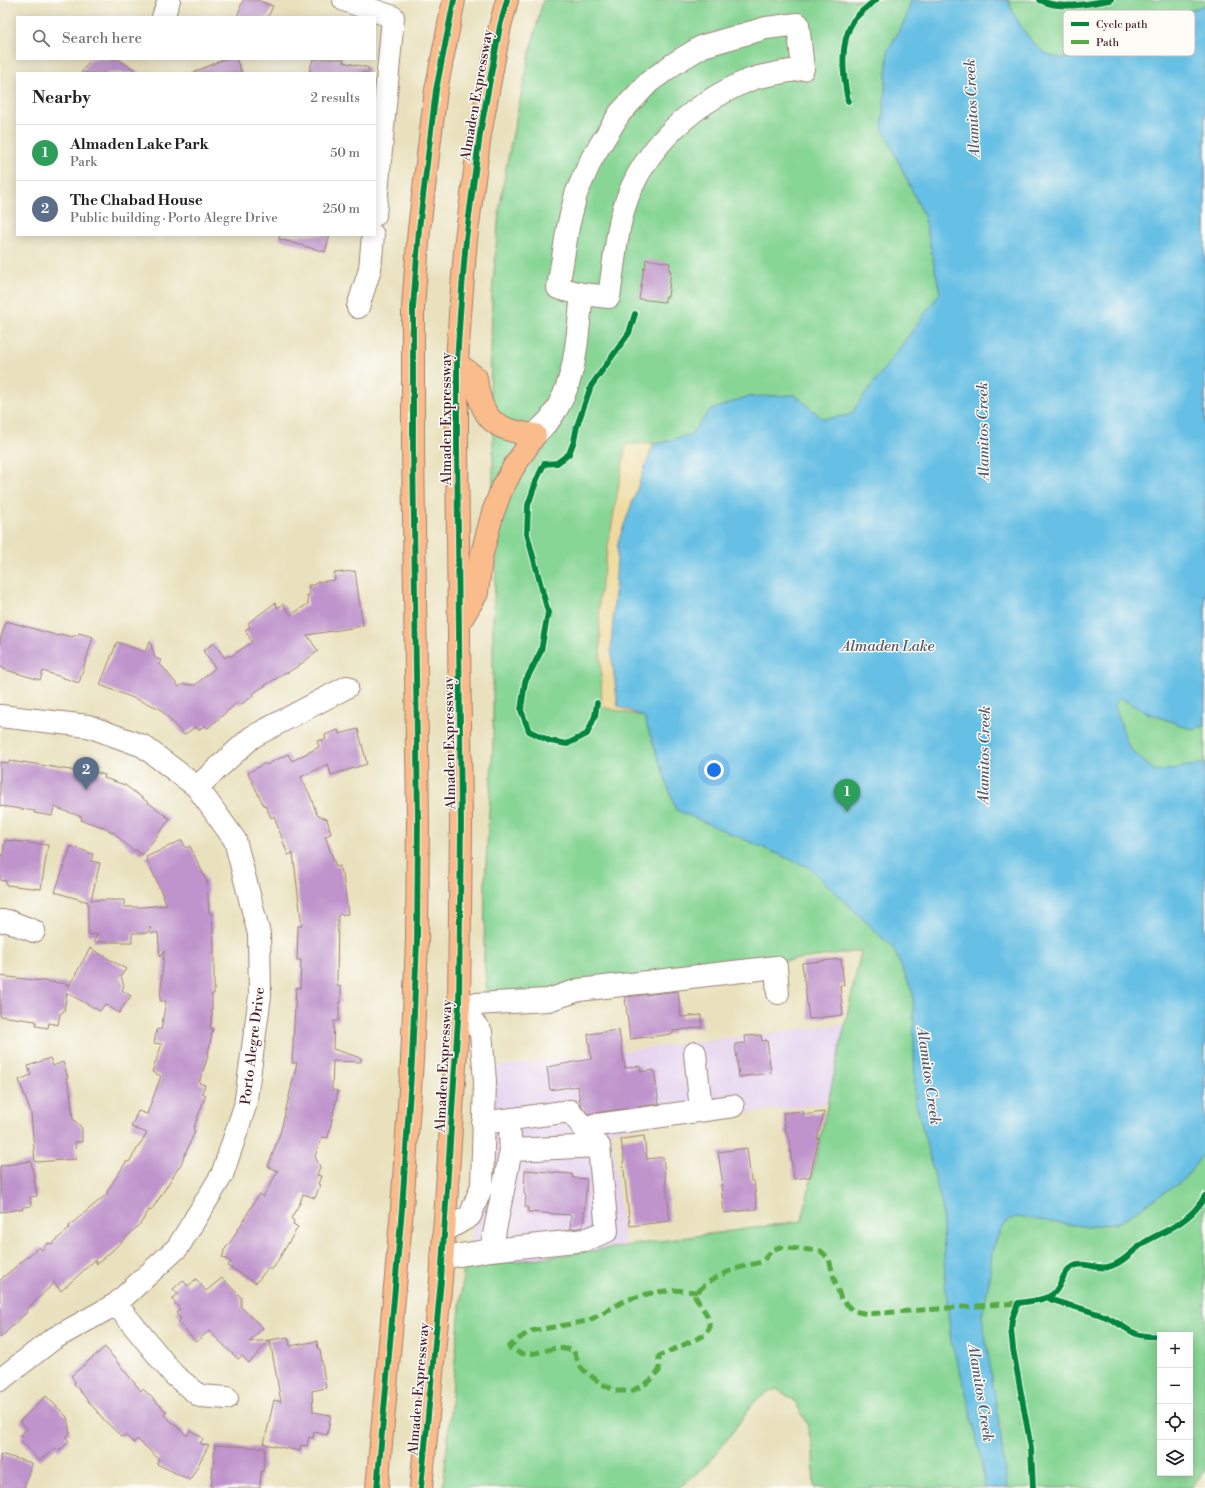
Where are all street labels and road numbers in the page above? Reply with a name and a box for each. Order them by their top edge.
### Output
street label: Almaden Expressway [456,28,497,163]
street label: Almaden Expressway [438,352,456,487]
street label: Almaden Expressway [440,676,460,811]
street label: Porto Alegre Drive [237,986,269,1106]
street label: Almaden Expressway [431,999,456,1134]
street label: Almaden Expressway [404,1322,434,1457]

